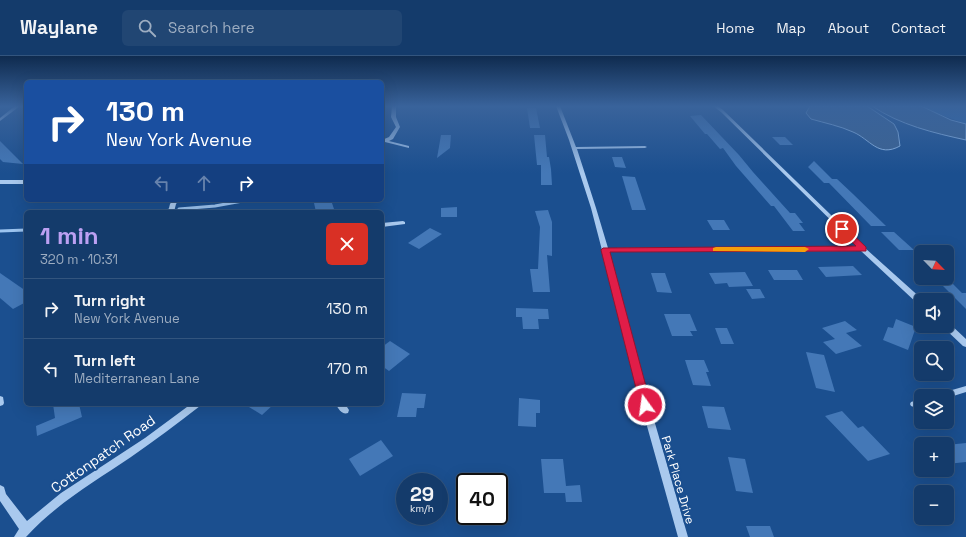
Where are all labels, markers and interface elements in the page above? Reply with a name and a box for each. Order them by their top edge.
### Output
search box [122,10,402,46]
text: Waylane [20,15,98,40]
icon: search [136,17,158,39]
text: Search here [168,18,255,37]
text: Home [716,19,754,37]
text: Map [776,19,806,37]
text: About [828,19,869,37]
text: Contact [891,19,946,37]
text: 130 m [106,93,185,129]
icon: right [40,96,92,148]
text: New York Avenue [106,128,252,151]
icon: left [151,172,173,194]
icon: ahead [193,172,215,194]
icon: right [235,172,257,194]
pin [825,212,859,246]
icon: arrive [831,218,853,240]
text: 1 min [40,220,99,251]
button: close [326,223,368,265]
north arrow [914,245,954,285]
map controls [914,245,954,525]
text: 320 m · 10:31 [40,251,118,268]
text: Turn right [74,291,145,310]
button: sound [914,293,954,333]
icon: right [40,298,62,320]
text: 130 m [326,299,368,318]
text: New York Avenue [74,310,180,327]
button: search [914,341,954,381]
text: Turn left [74,351,136,370]
icon: left [40,358,62,380]
text: 170 m [327,359,368,378]
text: Mediterranean Lane [74,370,200,387]
position arrow [624,384,666,426]
button: layers [914,389,954,429]
street label: Cottonpatch Road [47,411,159,497]
street label: Park Place Drive [658,434,698,526]
button: + [914,437,954,477]
speed limit sign: 40 [456,473,508,525]
text: 29 [410,481,434,507]
button: − [914,485,954,525]
text: km/h [410,502,434,515]

